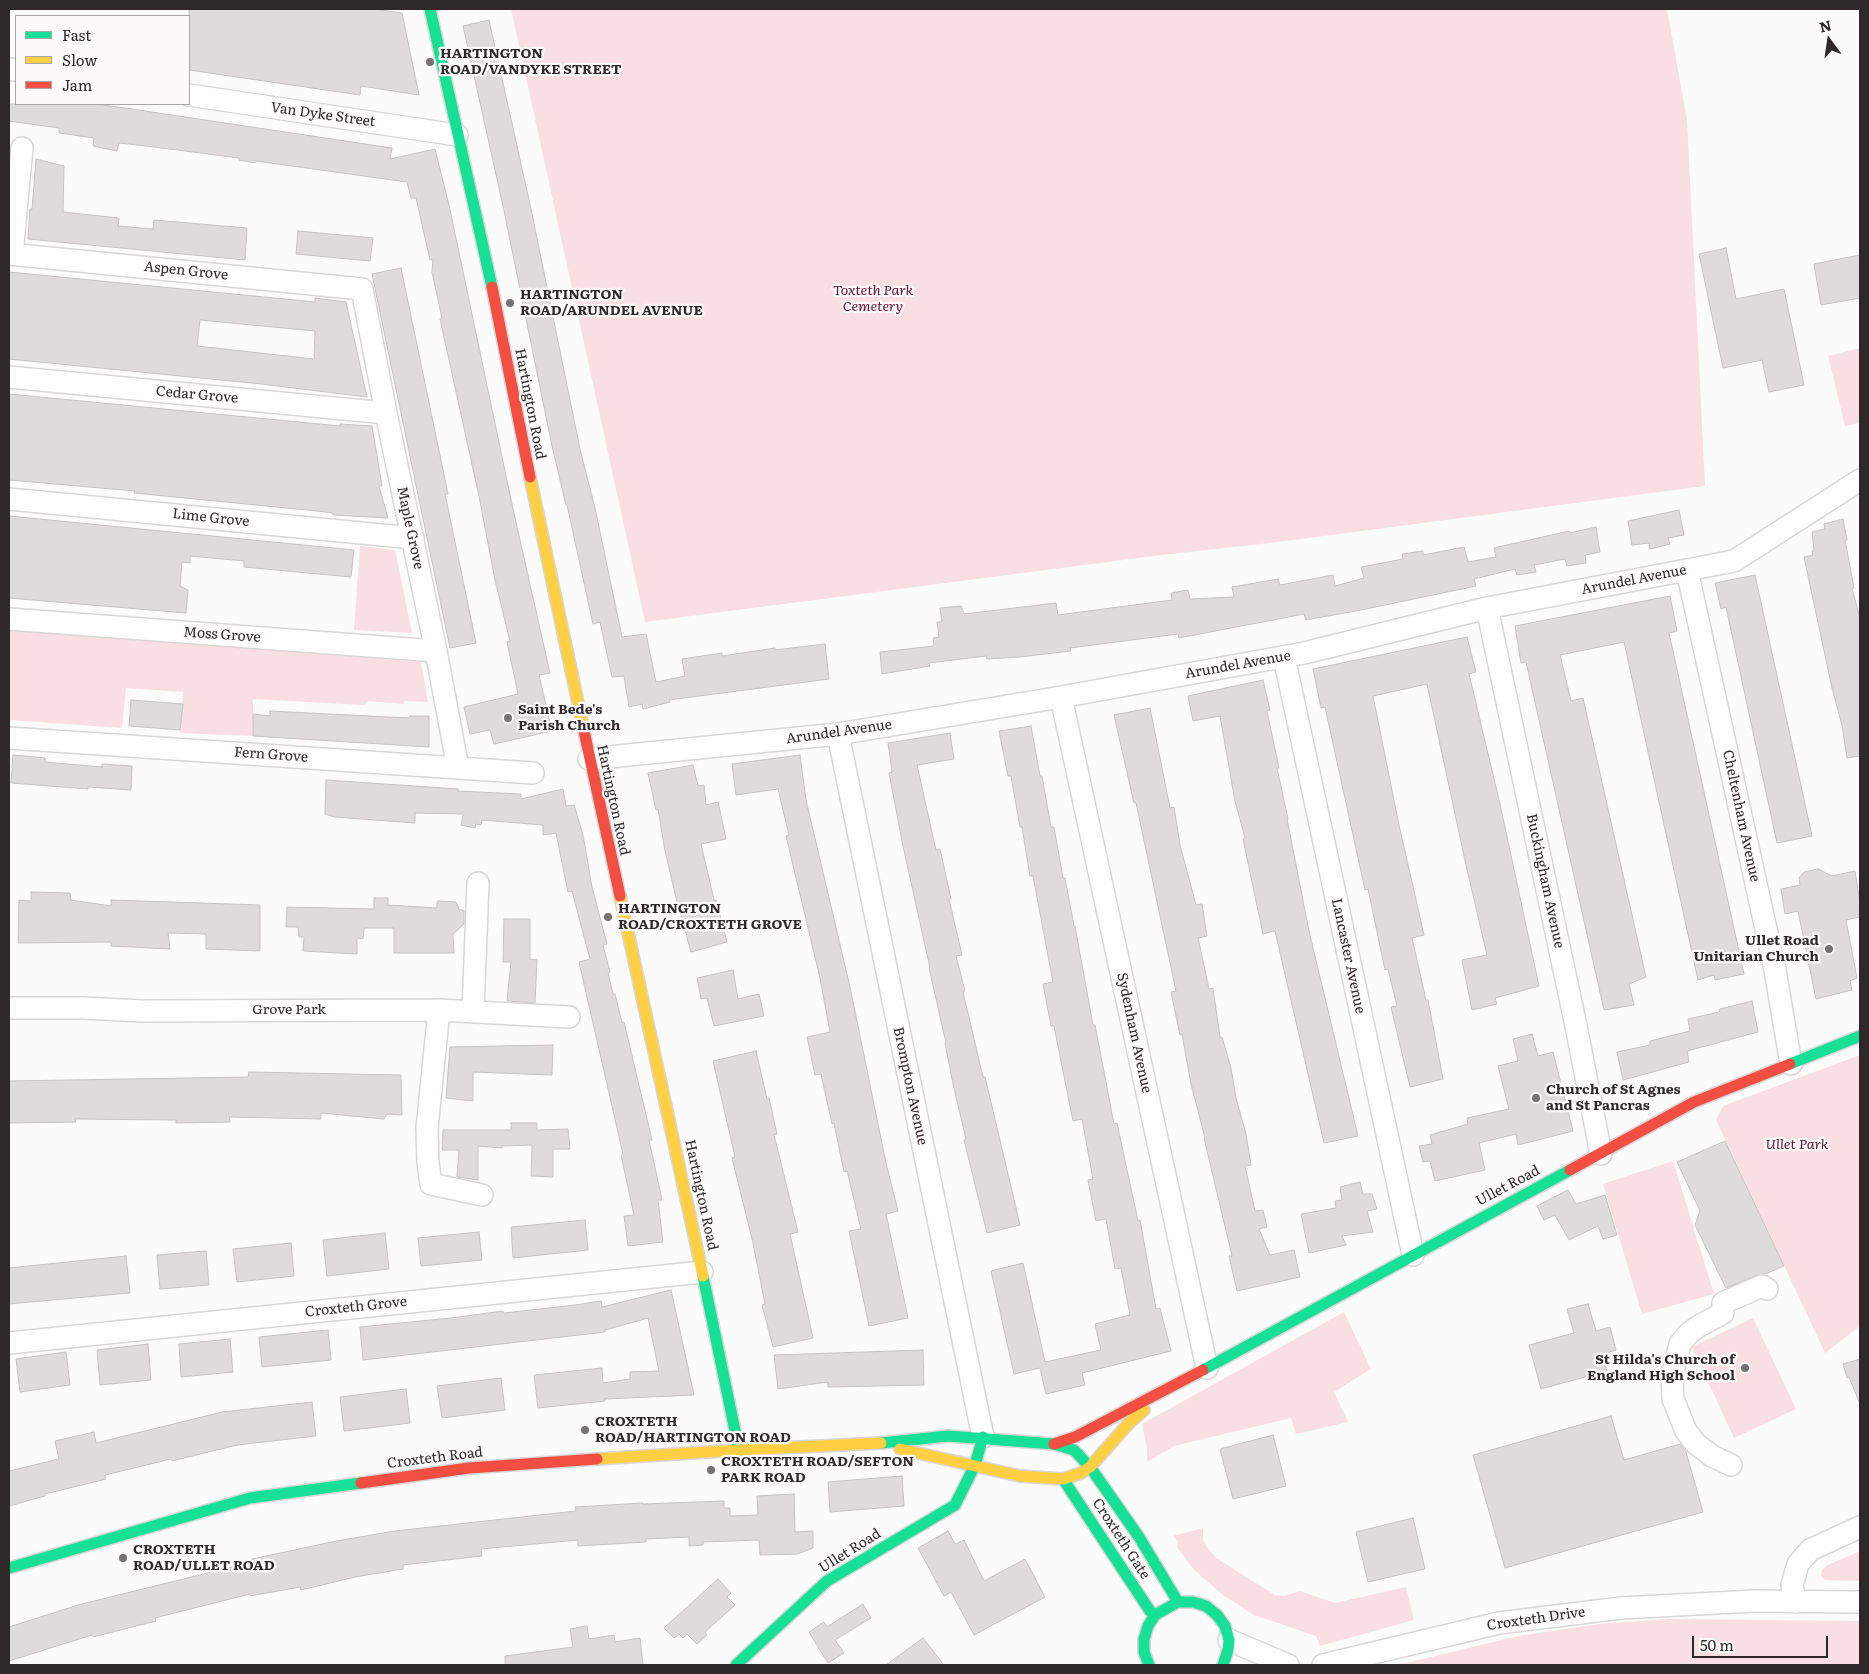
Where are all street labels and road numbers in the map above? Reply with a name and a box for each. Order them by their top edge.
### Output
street label: Van Dyke Street [270,99,376,131]
street label: Aspen Grove [143,258,229,284]
street label: Hartington Road [511,347,549,461]
street label: Cedar Grove [155,383,239,407]
street label: Maple Grove [393,485,427,571]
street label: Lime Grove [172,506,250,530]
street label: Arundel Avenue [1580,562,1688,598]
street label: Moss Grove [183,624,261,646]
street label: Arundel Avenue [1184,647,1292,683]
street label: Arundel Avenue [785,716,893,748]
street label: Hartington Road [593,743,633,857]
street label: Fern Grove [233,744,309,766]
street label: Cheltenham Avenue [1719,748,1763,884]
street label: Buckingham Avenue [1523,812,1567,950]
street label: Lancaster Avenue [1328,897,1368,1015]
street label: Sydenham Avenue [1113,971,1155,1095]
street label: Grove Park [252,1002,326,1018]
street label: Brompton Avenue [889,1025,931,1147]
street label: Hartington Road [681,1138,721,1252]
street label: Ullet Road [1473,1162,1543,1210]
street label: Croxteth Grove [304,1293,408,1321]
street label: Croxteth Road [386,1444,484,1472]
street label: Croxteth Gate [1089,1495,1153,1583]
street label: Ullet Road [816,1525,884,1577]
street label: Croxteth Drive [1486,1604,1586,1634]

